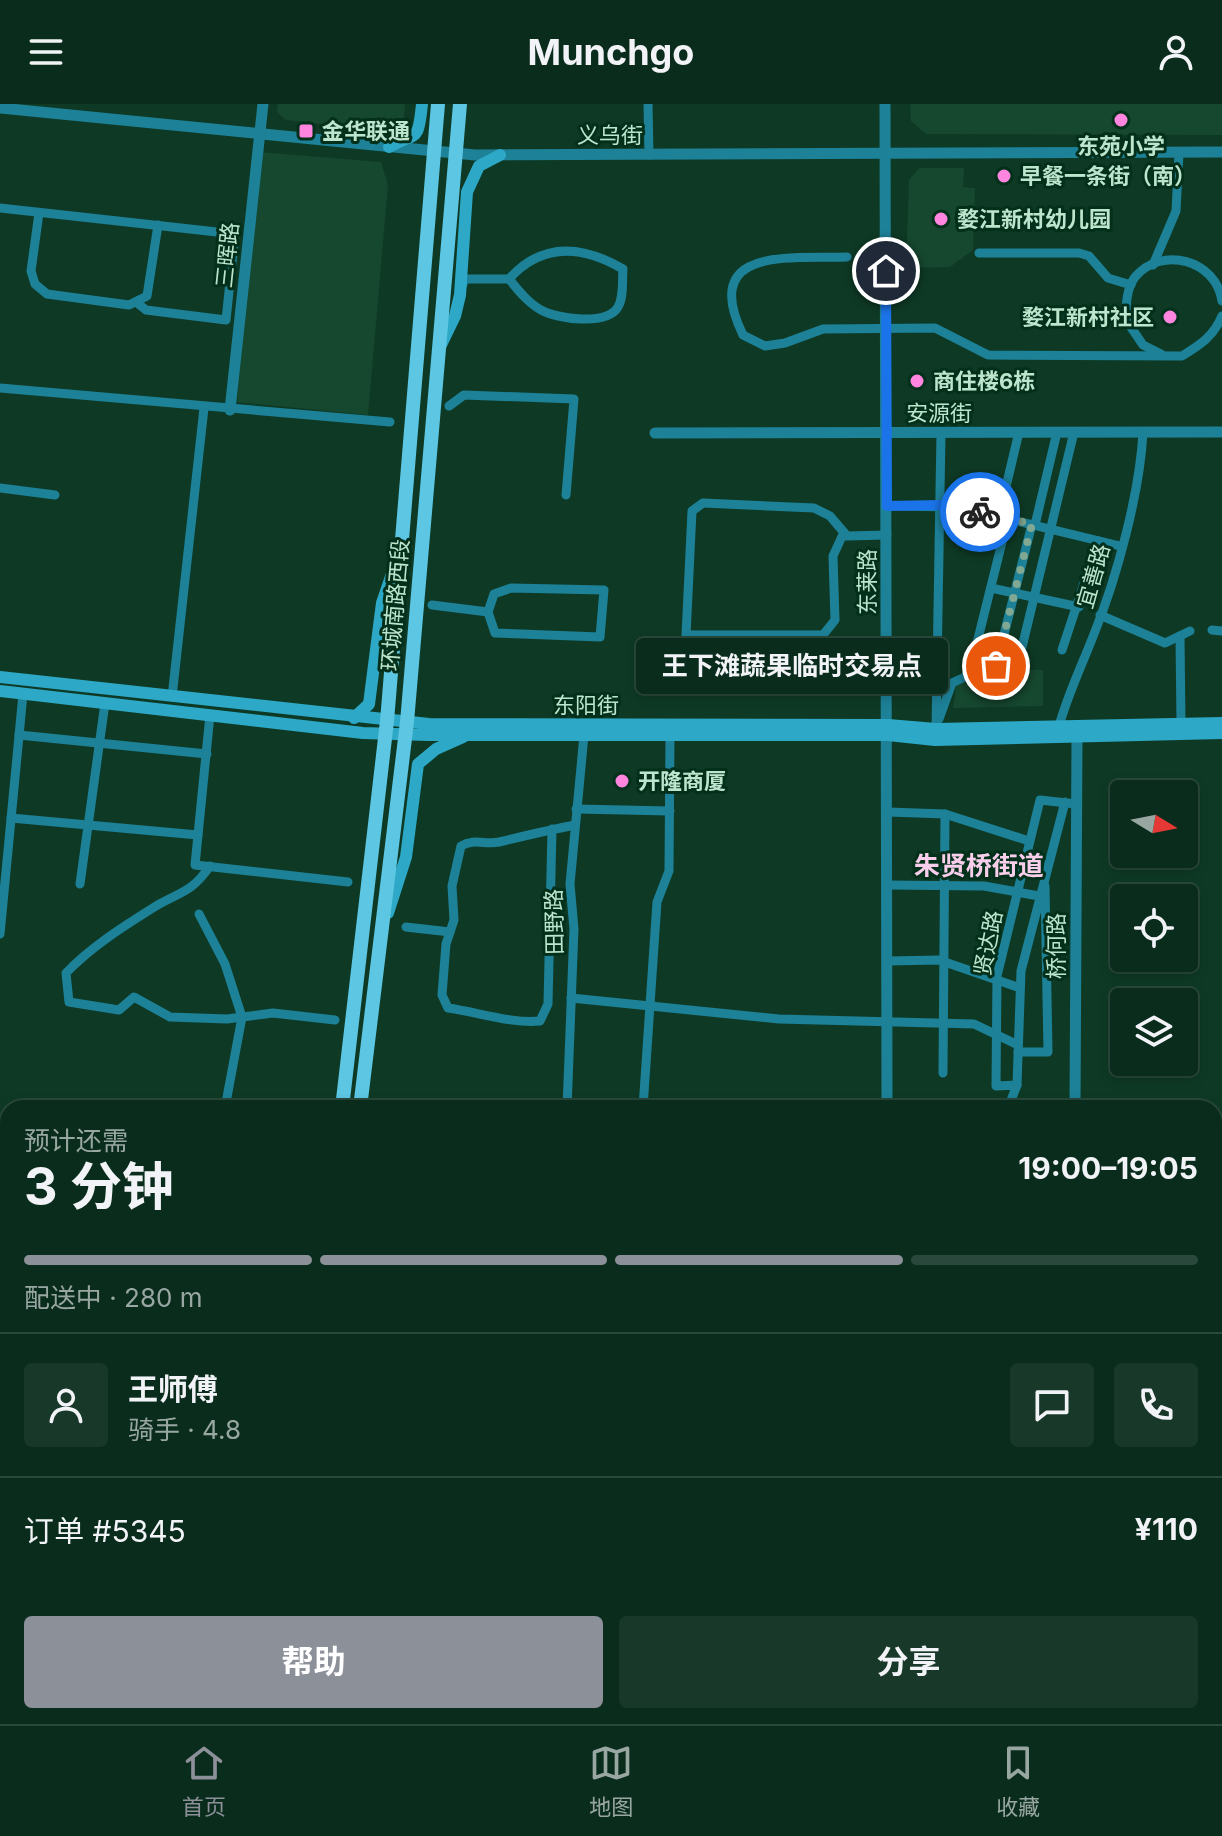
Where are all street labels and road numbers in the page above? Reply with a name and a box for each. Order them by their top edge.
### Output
street label: 义乌街 [577,122,643,148]
street label: 三晖路 [211,221,243,289]
street label: 安源街 [906,400,972,426]
street label: 环城南路西段 [376,538,414,672]
street label: 宜善路 [1071,541,1115,611]
street label: 东莱路 [854,549,880,615]
street label: 东阳街 [553,692,619,718]
street label: 田野路 [540,889,568,955]
street label: 贤达路 [969,908,1007,978]
street label: 桥何路 [1043,913,1069,979]

